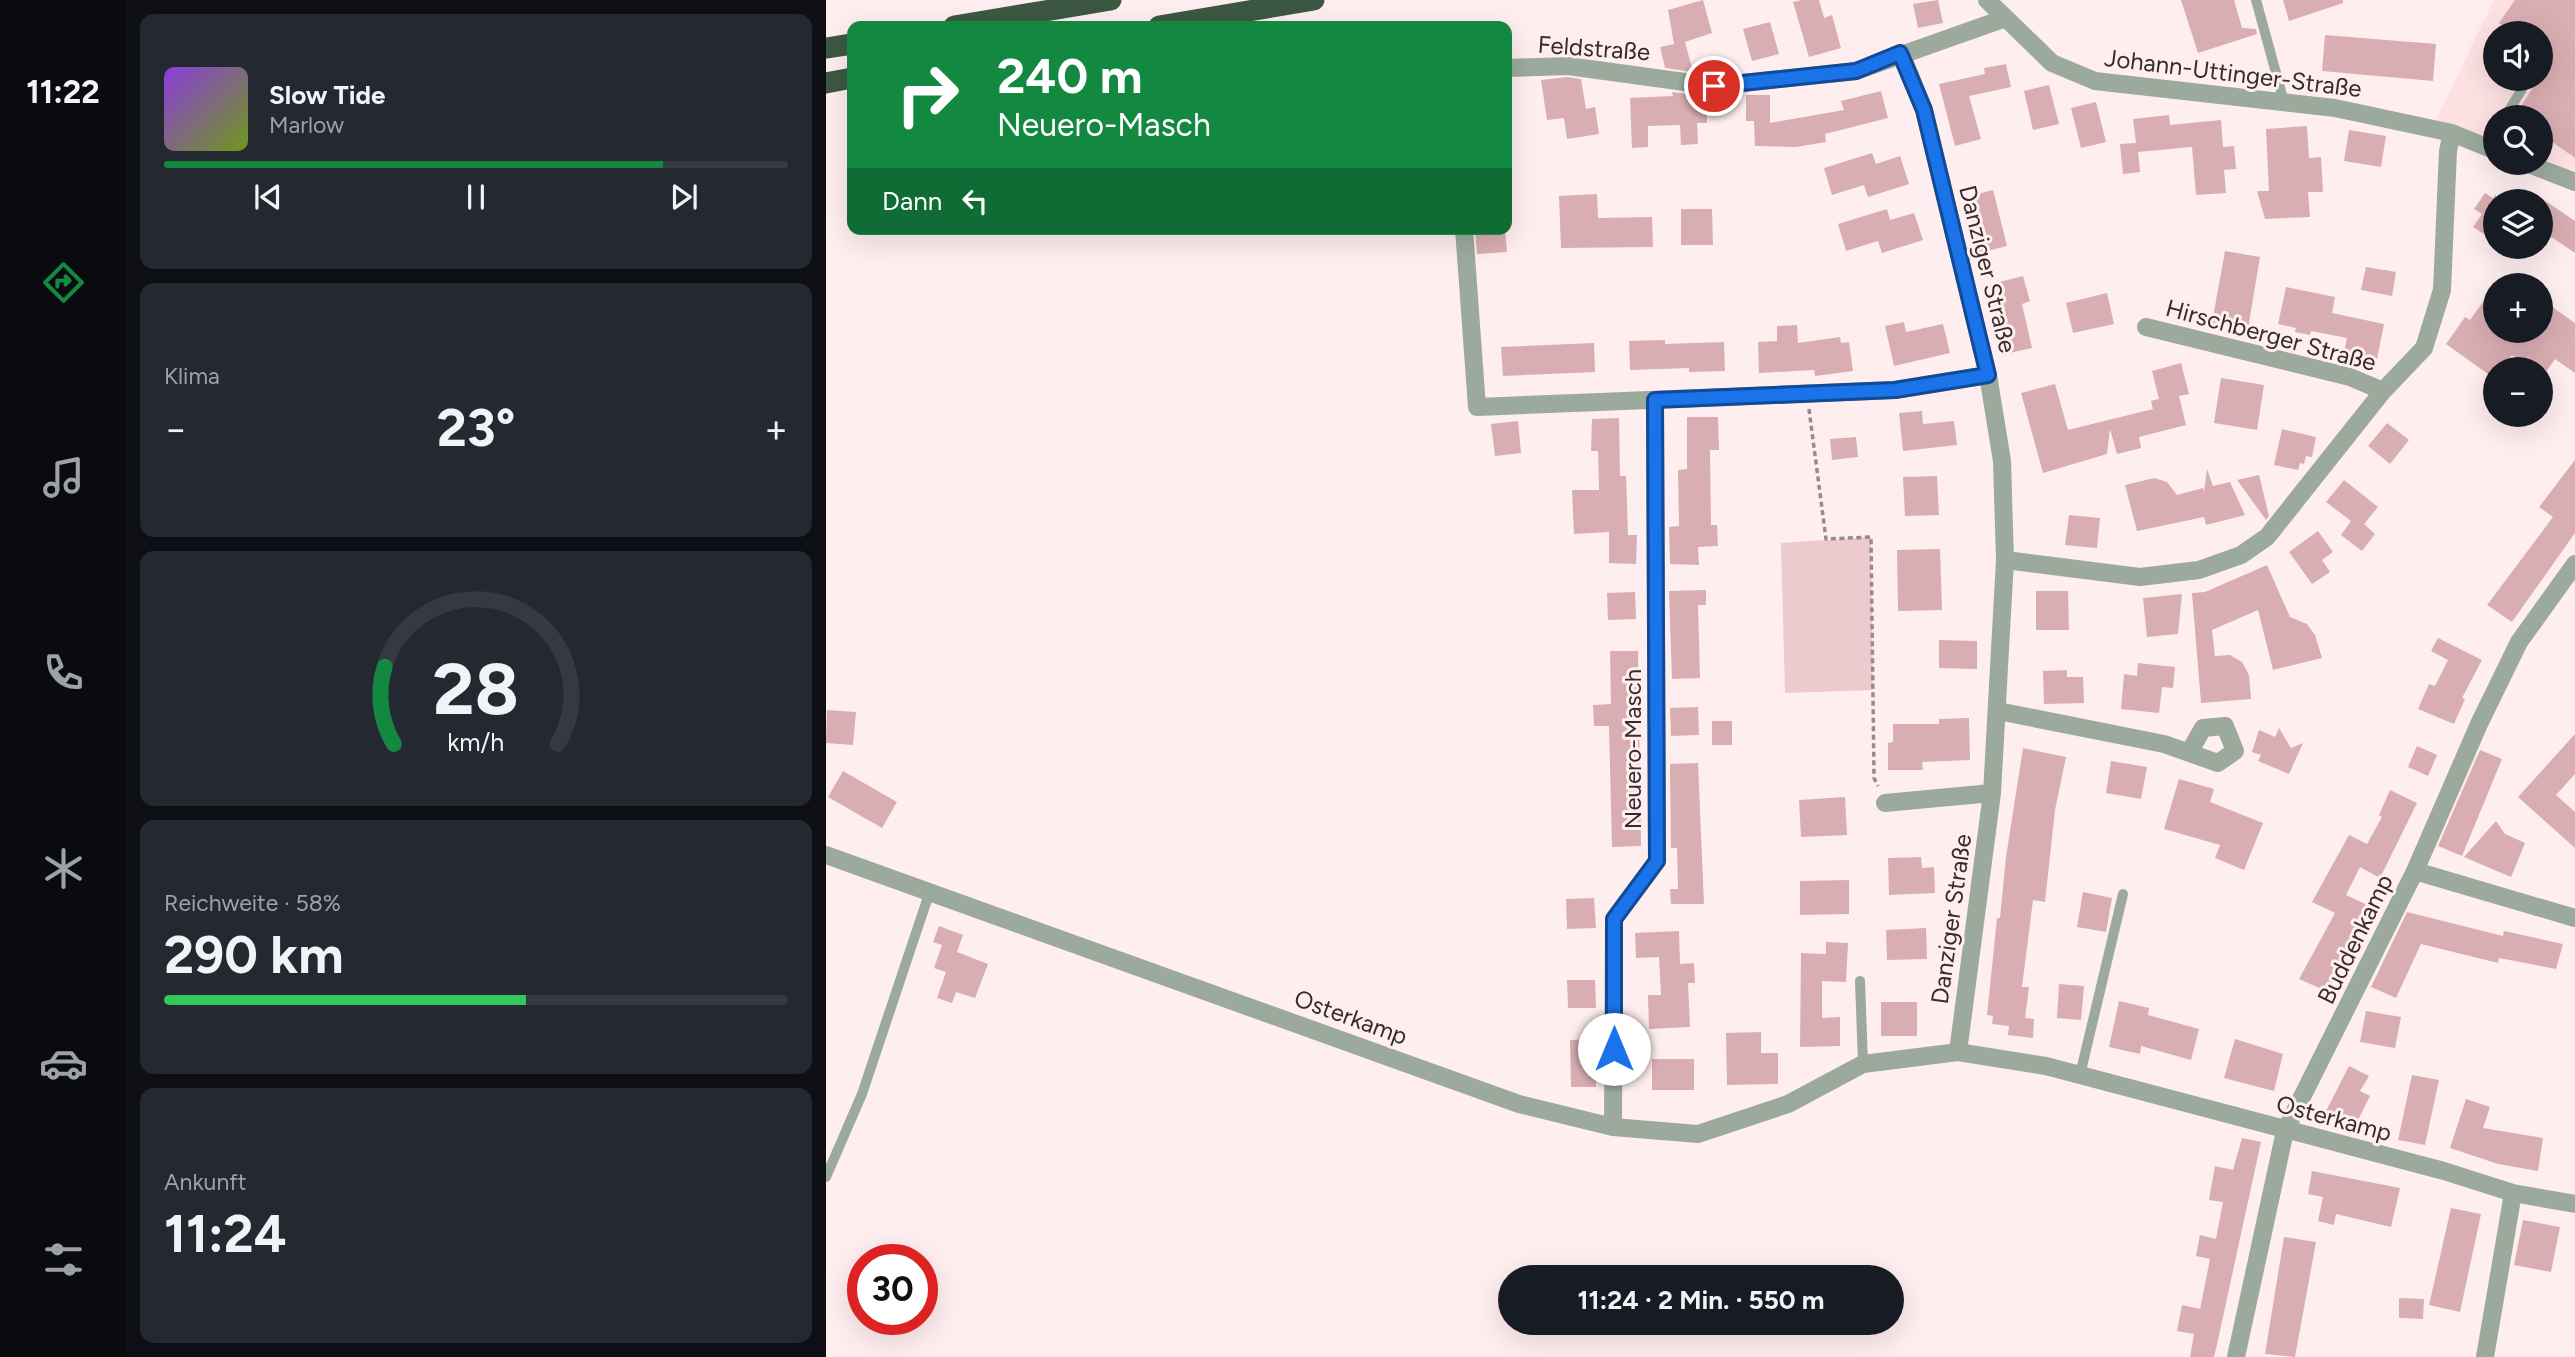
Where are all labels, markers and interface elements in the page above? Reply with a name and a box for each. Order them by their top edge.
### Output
map controls [2483,21,2553,427]
button: sound [2483,21,2553,91]
street label: Feldstraße [1537,30,1651,66]
street label: Johann-Uttinger-Straße [2103,43,2363,103]
text: 240 m [997,46,1143,105]
icon: right [882,49,973,140]
pin [1684,56,1744,116]
icon: arrive [1695,67,1733,105]
text: 11:22 [26,73,100,111]
text: Slow Tide [269,79,385,111]
button: search [2483,105,2553,175]
text: Neuero-Masch [997,106,1211,144]
text: Marlow [269,111,344,139]
icon: previous [249,178,287,216]
icon: pause [457,178,495,216]
icon: next [665,178,703,216]
icon: left [956,182,994,220]
street label: Danziger Straße [1953,182,2023,356]
text: Dann [882,185,942,217]
button: layers [2483,189,2553,259]
icon: directions [39,258,88,307]
button: + [2483,273,2553,343]
street label: Hirschberger Straße [2163,293,2379,377]
button: − [2483,357,2553,427]
text: Klima [164,362,220,390]
text: 23° [437,397,515,459]
text: − [164,406,188,452]
text: + [764,406,788,452]
icon: music [39,453,88,502]
text: 28 [433,646,519,733]
icon: phone [39,648,88,697]
street label: Neuero-Masch [1618,669,1647,829]
text: km/h [447,727,505,757]
street label: Danziger Straße [1925,832,1977,1006]
icon: climate [39,844,88,893]
street label: Buddenkamp [2311,869,2399,1009]
text: Reichweite · 58% [164,889,341,917]
text: 290 km [164,924,344,986]
street label: Osterkamp [1290,983,1412,1051]
position arrow [1577,1012,1651,1086]
icon: car [39,1039,88,1088]
street label: Osterkamp [2273,1089,2395,1147]
text: Ankunft [164,1168,246,1196]
text: 11:24 [164,1203,287,1265]
icon: filters [39,1235,88,1284]
speed limit sign: 30 [847,1244,938,1335]
text: 11:24 · 2 Min. · 550 m [1577,1284,1825,1316]

